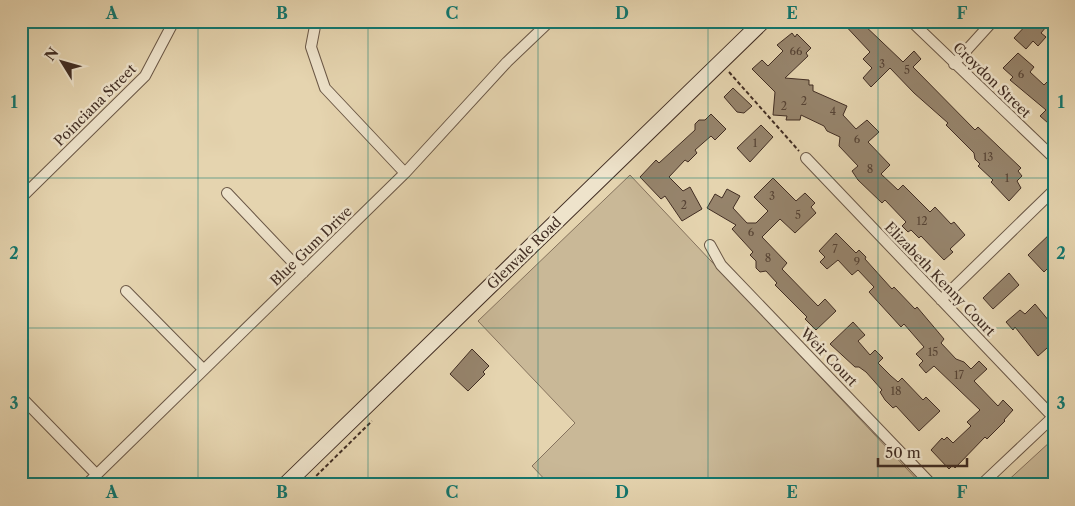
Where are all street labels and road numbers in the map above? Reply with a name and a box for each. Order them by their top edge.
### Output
street label: Croydon Street [949,38,1035,122]
street label: Poinciana Street [50,60,140,150]
street label: Blue Gum Drive [266,202,356,290]
street label: Glenvale Road [483,213,565,293]
street label: Elizabeth Kenny Court [881,218,999,340]
street label: Weir Court [796,323,861,390]

